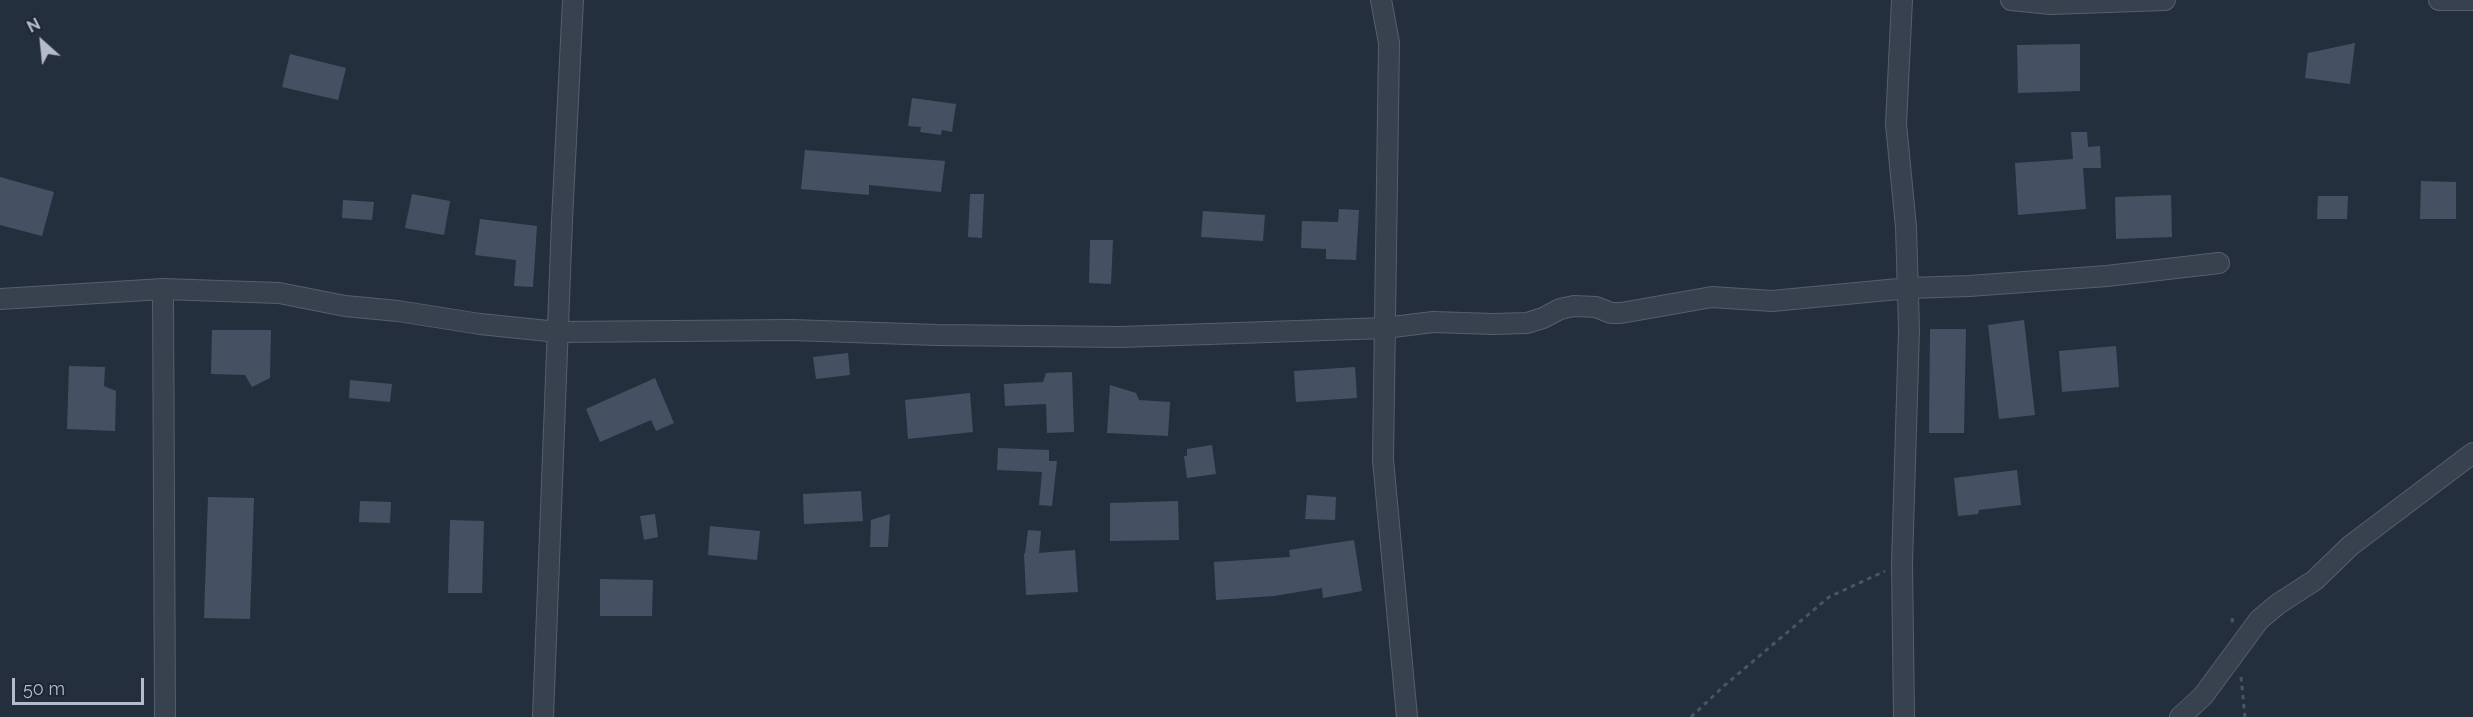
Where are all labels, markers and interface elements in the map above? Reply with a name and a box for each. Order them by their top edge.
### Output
north arrow [12,12,72,72]
text: N [24,14,43,37]
scale bar [15,666,147,704]
text: 50 m [23,678,65,699]

